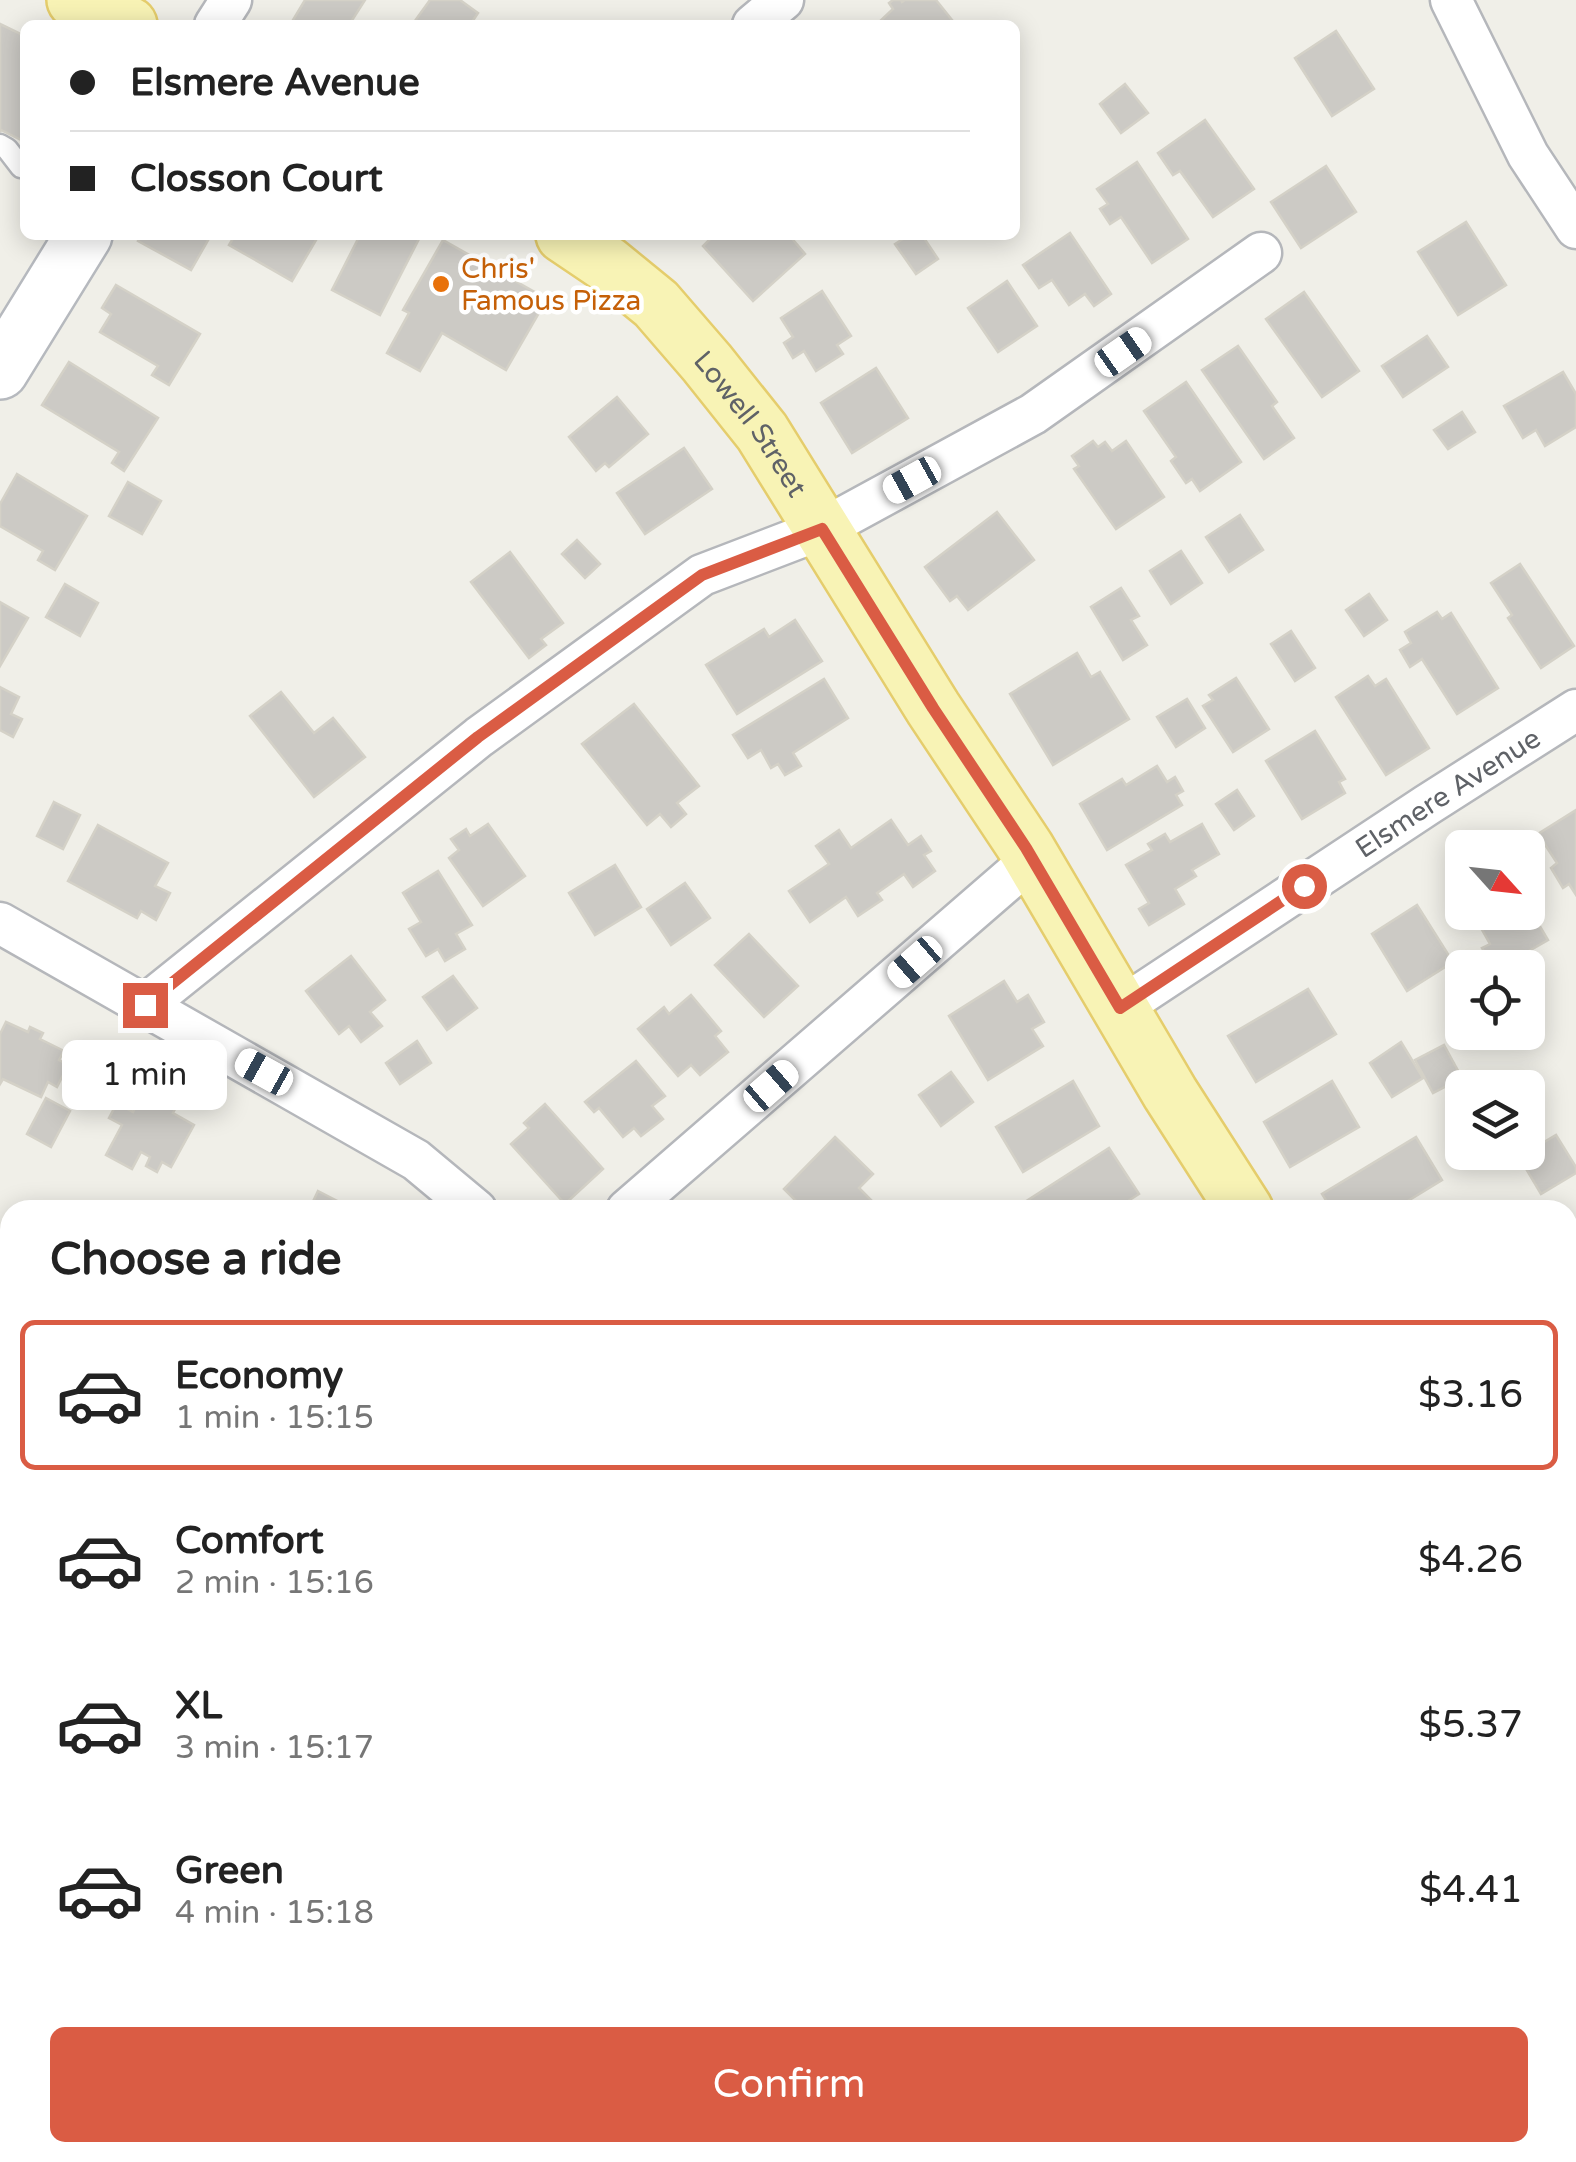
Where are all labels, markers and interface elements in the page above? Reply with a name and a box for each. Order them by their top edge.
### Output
text: Elsmere Avenue [130,60,420,106]
text: Closson Court [130,156,383,202]
place label: Chris' Famous Pizza [461,252,641,318]
marker: Chris' Famous Pizza [430,273,452,295]
car [1090,323,1156,381]
street label: Lowell Street [686,344,814,504]
car [878,452,946,508]
street label: Elsmere Avenue [1349,721,1547,866]
north arrow [1445,830,1545,930]
map controls [1445,830,1545,1170]
route start [1282,864,1327,909]
car [883,931,947,993]
button: locate [1445,950,1545,1050]
route end [123,983,168,1028]
callout: 1 min [62,1040,228,1110]
car [230,1044,298,1100]
car [739,1055,803,1117]
text: 1 min [102,1056,187,1094]
button: layers [1445,1070,1545,1170]
text: Choose a ride [50,1233,341,1287]
icon: car [55,1350,145,1440]
text: Economy [175,1353,343,1399]
text: $3.16 [1418,1372,1523,1418]
text: 1 min · 15:15 [175,1399,374,1437]
icon: car [55,1515,145,1605]
text: Comfort [175,1518,324,1564]
text: $4.26 [1418,1537,1523,1583]
text: 2 min · 15:16 [175,1564,374,1602]
icon: car [55,1680,145,1770]
text: XL [175,1683,222,1729]
text: $5.37 [1418,1702,1523,1748]
text: 3 min · 15:17 [175,1729,374,1767]
icon: car [55,1845,145,1935]
text: Green [175,1848,284,1894]
text: $4.41 [1419,1867,1523,1913]
text: 4 min · 15:18 [175,1894,374,1932]
button: Confirm [50,2027,1528,2142]

